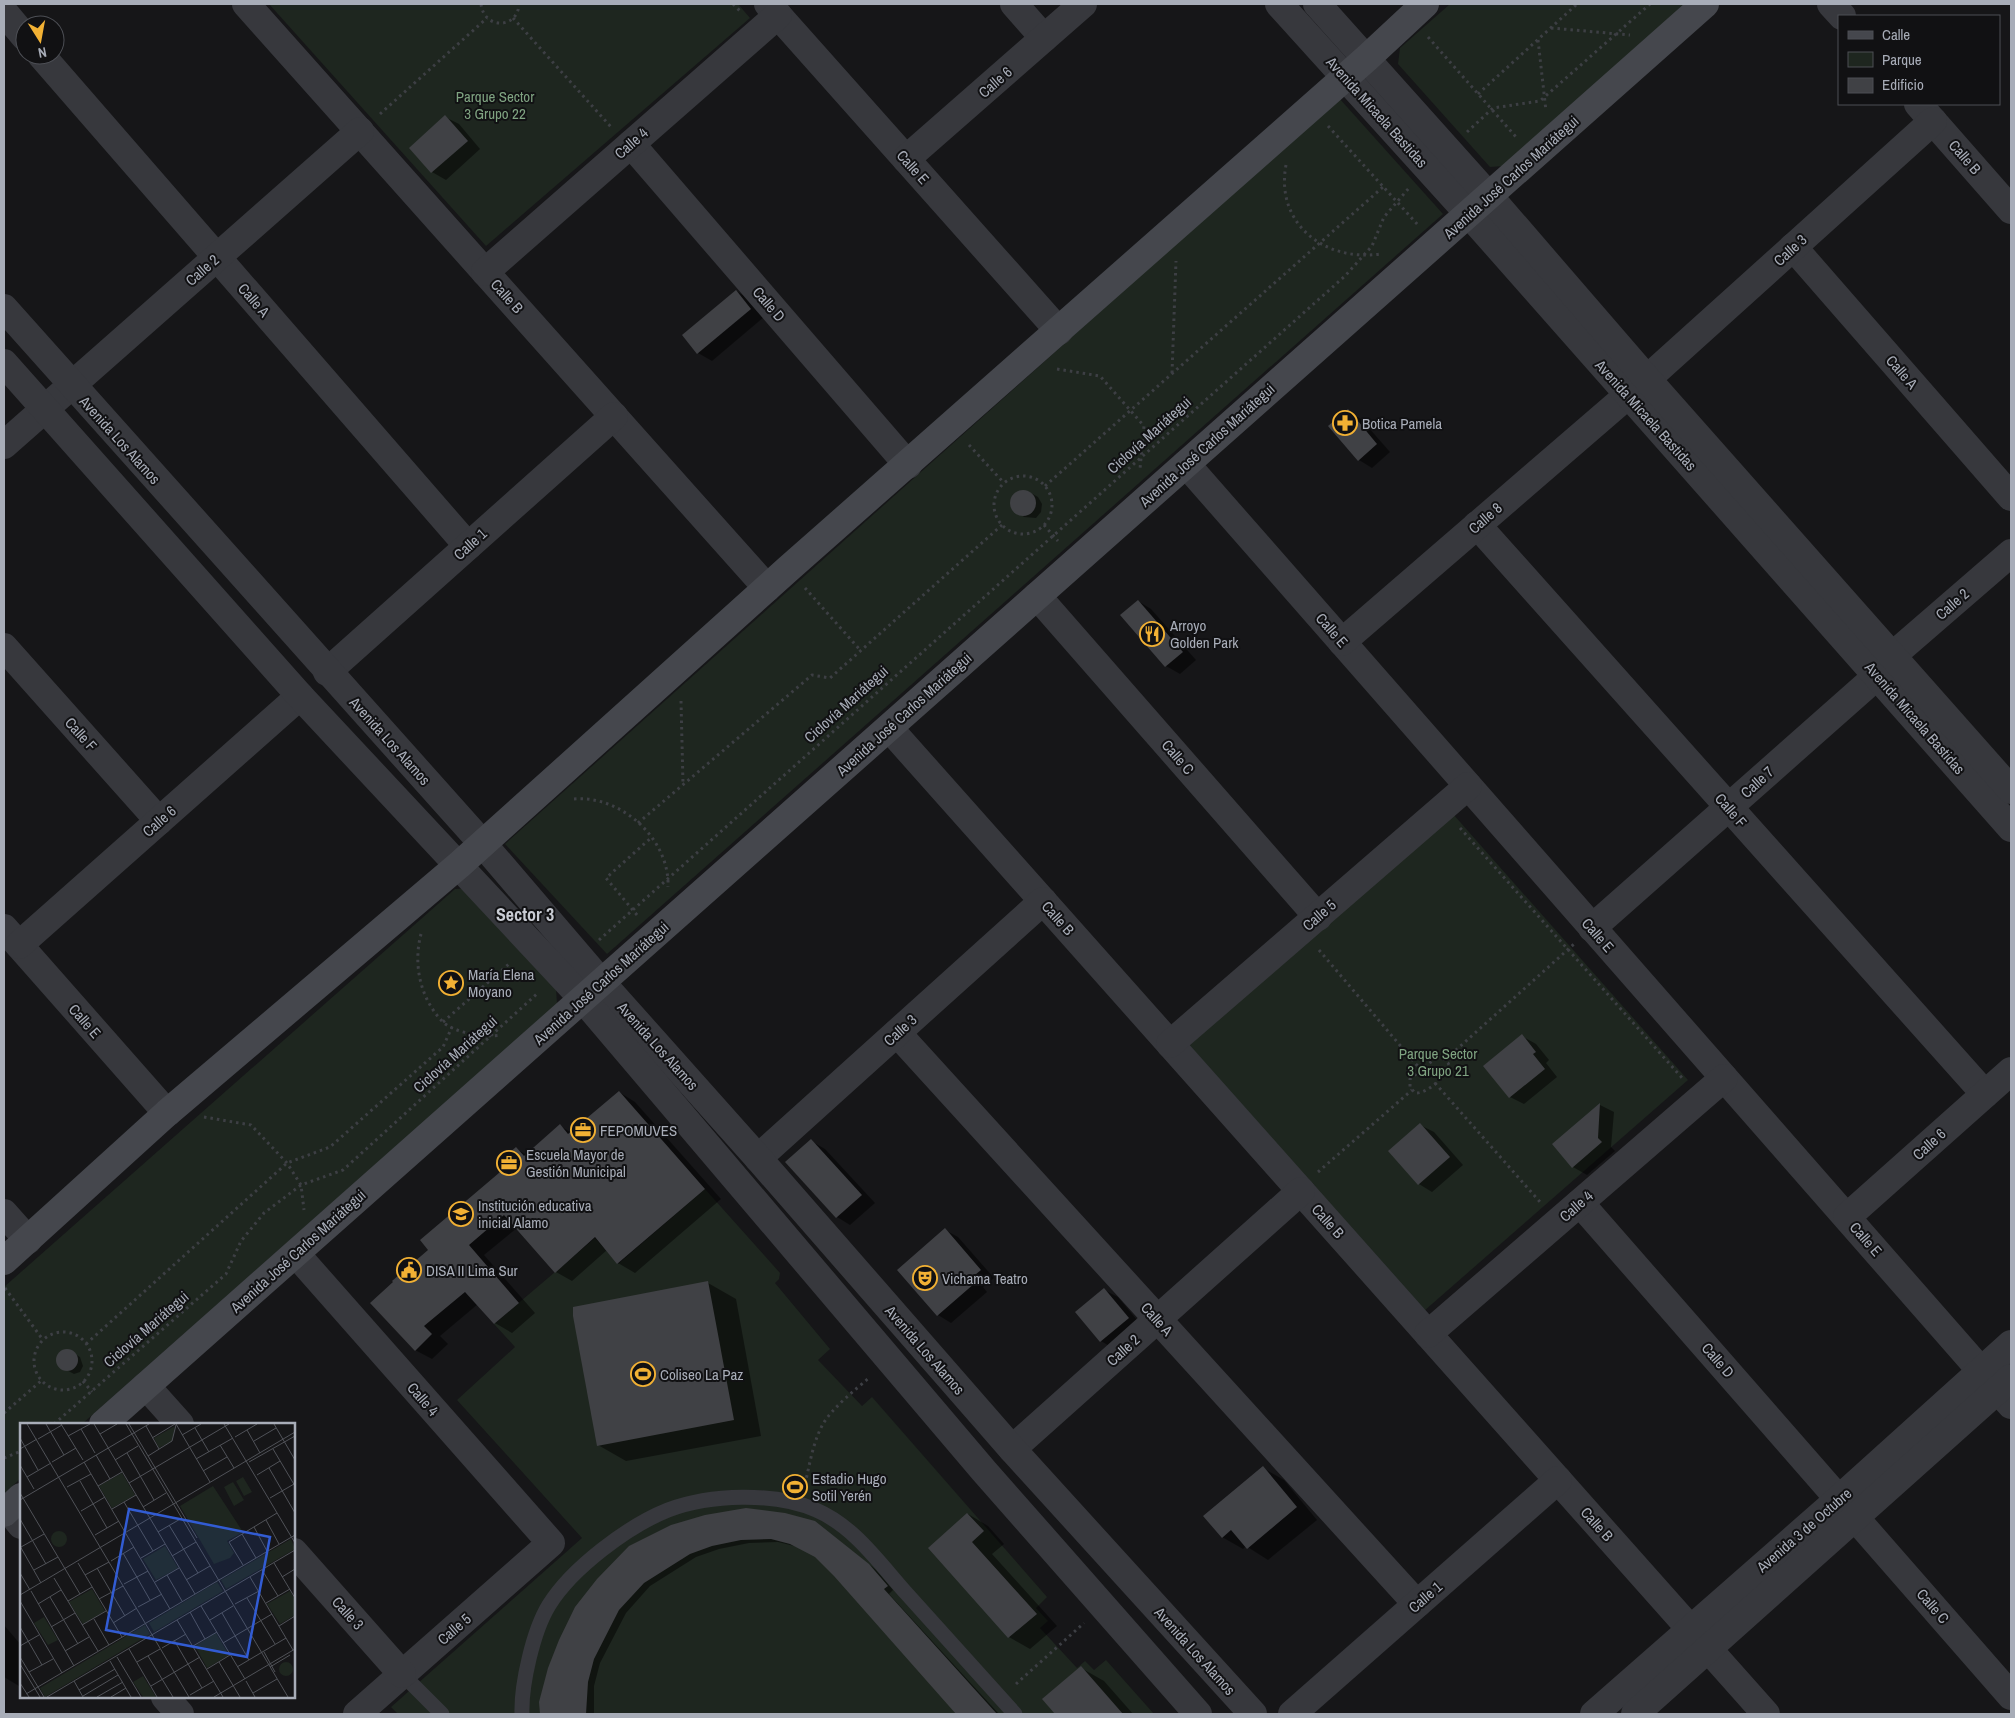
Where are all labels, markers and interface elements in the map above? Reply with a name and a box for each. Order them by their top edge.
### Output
north arrow [15,15,65,65]
legend [1838,15,2000,105]
text: Calle [1882,24,1910,45]
text: N [37,43,48,62]
text: Parque [1882,49,1922,70]
street label: Avenida Micaela Bastidas [1321,51,1433,172]
street label: Calle 6 [974,61,1016,102]
text: Edificio [1882,74,1924,95]
park label: Parque Sector 3 Grupo 22 [456,86,534,124]
street label: Avenida José Carlos Mariátegui [1438,110,1583,244]
street label: Calle 4 [610,122,652,163]
street label: Calle B [1944,135,1986,179]
street label: Calle E [892,145,934,189]
street label: Calle 3 [1769,229,1811,271]
street label: Calle 2 [181,249,223,290]
street label: Calle B [486,274,528,318]
street label: Calle A [233,278,275,322]
street label: Calle D [748,282,790,326]
street label: Calle A [1881,350,1923,394]
street label: Avenida Micaela Bastidas [1590,354,1702,475]
street label: Avenida José Carlos Mariátegui [1134,378,1279,512]
street label: Avenida Los Alamos [74,391,165,489]
street label: Ciclovía Mariátegui [1102,392,1196,478]
pharmacy icon: Botica Pamela [1332,410,1358,436]
place label: Botica Pamela [1362,413,1442,434]
street label: Calle 8 [1464,497,1506,538]
street label: Calle 1 [449,523,491,565]
street label: Calle 2 [1931,583,1973,624]
street label: Calle E [1311,608,1353,652]
place label: Arroyo Golden Park [1169,615,1239,653]
restaurant icon: Arroyo Golden Park [1139,621,1165,647]
street label: Avenida José Carlos Mariátegui [831,647,976,781]
street label: Avenida Micaela Bastidas [1860,657,1970,779]
street label: Ciclovía Mariátegui [799,661,893,747]
street label: Avenida Los Alamos [344,692,435,790]
street label: Calle F [60,712,102,756]
street label: Calle C [1157,735,1199,779]
street label: Calle 7 [1736,761,1778,803]
street label: Calle F [1710,788,1752,832]
street label: Calle 6 [138,800,180,841]
street label: Calle 5 [1298,894,1340,935]
street label: Calle B [1037,896,1079,940]
district label: Sector 3 [496,902,554,927]
street label: Calle E [1577,913,1619,957]
street label: Avenida José Carlos Mariátegui [528,916,673,1050]
place label: María Elena Moyano [468,964,534,1002]
place icon: María Elena Moyano [438,970,464,996]
street label: Avenida Los Alamos [612,997,703,1095]
street label: Calle E [64,999,106,1043]
street label: Calle 3 [879,1009,921,1051]
street label: Ciclovía Mariátegui [408,1011,502,1097]
park label: Parque Sector 3 Grupo 21 [1399,1043,1477,1081]
office icon: FEPOMUVES [570,1117,596,1143]
place label: FEPOMUVES [600,1120,677,1141]
street label: Calle 6 [1908,1123,1950,1165]
place label: Escuela Mayor de Gestión Municipal [526,1144,626,1182]
office icon: Escuela Mayor de Gestión Municipal [496,1150,522,1176]
street label: Avenida José Carlos Mariátegui [225,1184,370,1318]
street label: Calle 4 [1555,1185,1597,1226]
place label: Institución educativa inicial Alamo [478,1195,592,1233]
street label: Calle B [1307,1199,1349,1243]
school or university icon: Institución educativa inicial Alamo [448,1201,474,1227]
street label: Calle E [1845,1217,1887,1261]
public building icon: DISA II Lima Sur [396,1257,422,1283]
place label: DISA II Lima Sur [426,1260,518,1281]
theatre icon: Vichama Teatro [912,1265,938,1291]
place label: Vichama Teatro [942,1268,1028,1289]
street label: Ciclovía Mariátegui [99,1286,193,1372]
street label: Calle A [1136,1297,1178,1341]
street label: Avenida Los Alamos [880,1300,970,1399]
street label: Calle 2 [1102,1329,1144,1371]
street label: Calle D [1697,1338,1739,1382]
sports icon: Coliseo La Paz [630,1361,656,1387]
place label: Coliseo La Paz [660,1364,743,1385]
street label: Calle 4 [403,1378,444,1420]
inset map [20,1423,295,1698]
place label: Estadio Hugo Sotil Yerén [812,1468,887,1506]
sports icon: Estadio Hugo Sotil Yerén [782,1474,808,1500]
street label: Avenida 3 de Octubre [1751,1483,1856,1578]
street label: Calle B [1576,1502,1618,1546]
street label: Calle 1 [1404,1576,1446,1617]
street label: Calle C [1912,1584,1954,1628]
street label: Calle 3 [327,1592,369,1634]
street label: Avenida Los Alamos [1149,1602,1240,1700]
street label: Calle 5 [433,1608,475,1649]

